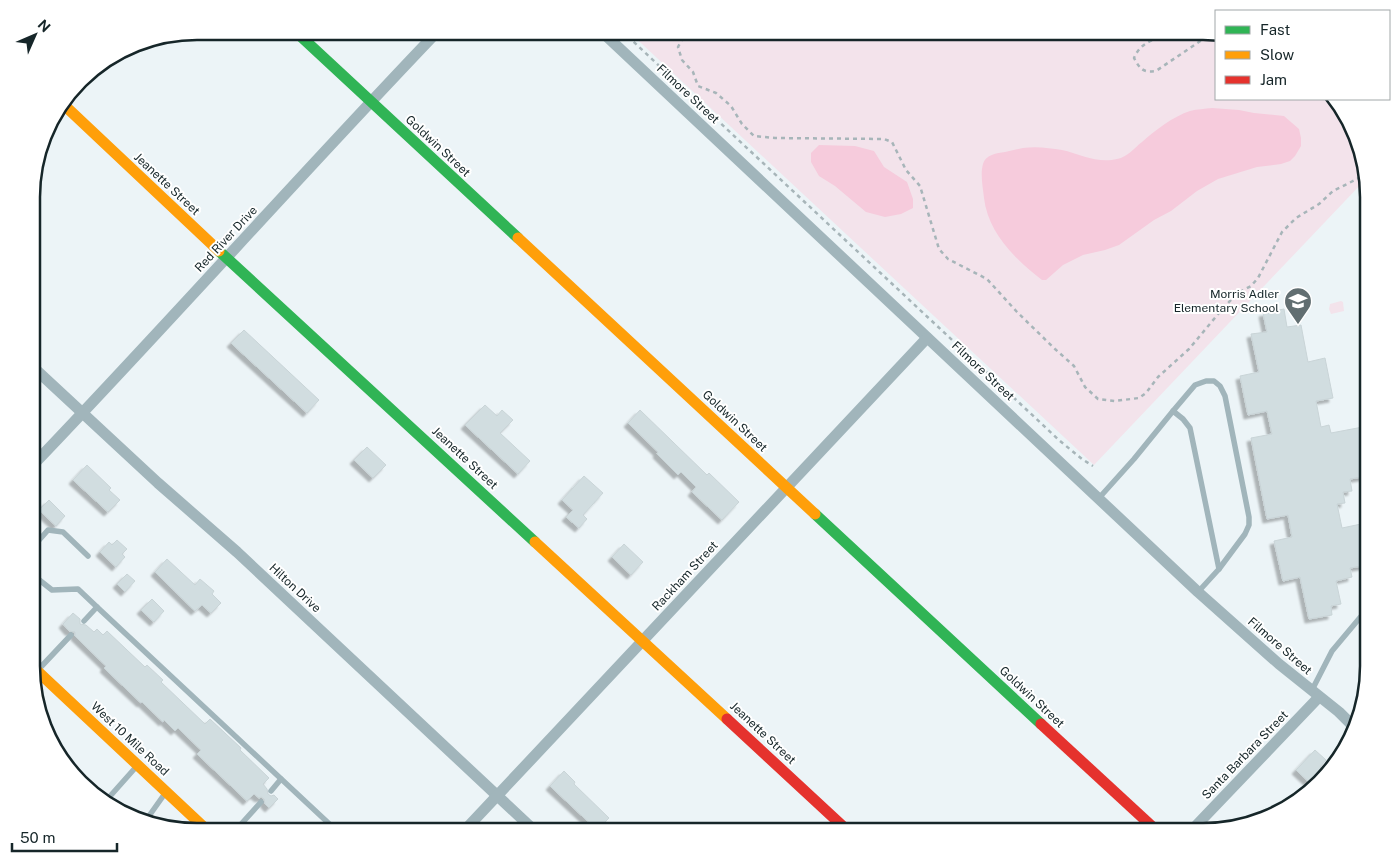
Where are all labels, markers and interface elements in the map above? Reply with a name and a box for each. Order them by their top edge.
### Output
north arrow [10,10,60,60]
legend [1215,10,1390,100]
text: N [35,16,54,35]
text: Fast [1260,21,1290,38]
text: Slow [1260,46,1295,63]
street label: Filmore Street [654,62,722,127]
text: Jam [1260,71,1287,88]
street label: Goldwin Street [403,112,474,180]
street label: Jeanette Street [131,150,203,218]
street label: Red River Drive [192,203,260,275]
school or university icon: Morris Adler Elementary School [1283,286,1313,325]
place label: Morris Adler Elementary School [1174,287,1279,315]
street label: Filmore Street [949,339,1017,404]
street label: Goldwin Street [700,387,771,455]
street label: Jeanette Street [429,424,501,492]
street label: Rackham Street [649,538,721,614]
street label: Hilton Drive [266,561,324,616]
street label: Filmore Street [1245,614,1315,678]
street label: Goldwin Street [997,663,1068,731]
street label: West 10 Mile Road [88,699,172,779]
street label: Jeanette Street [727,699,799,767]
street label: Santa Barbara Street [1199,708,1291,802]
scale bar [12,820,118,852]
text: 50 m [20,829,55,846]

